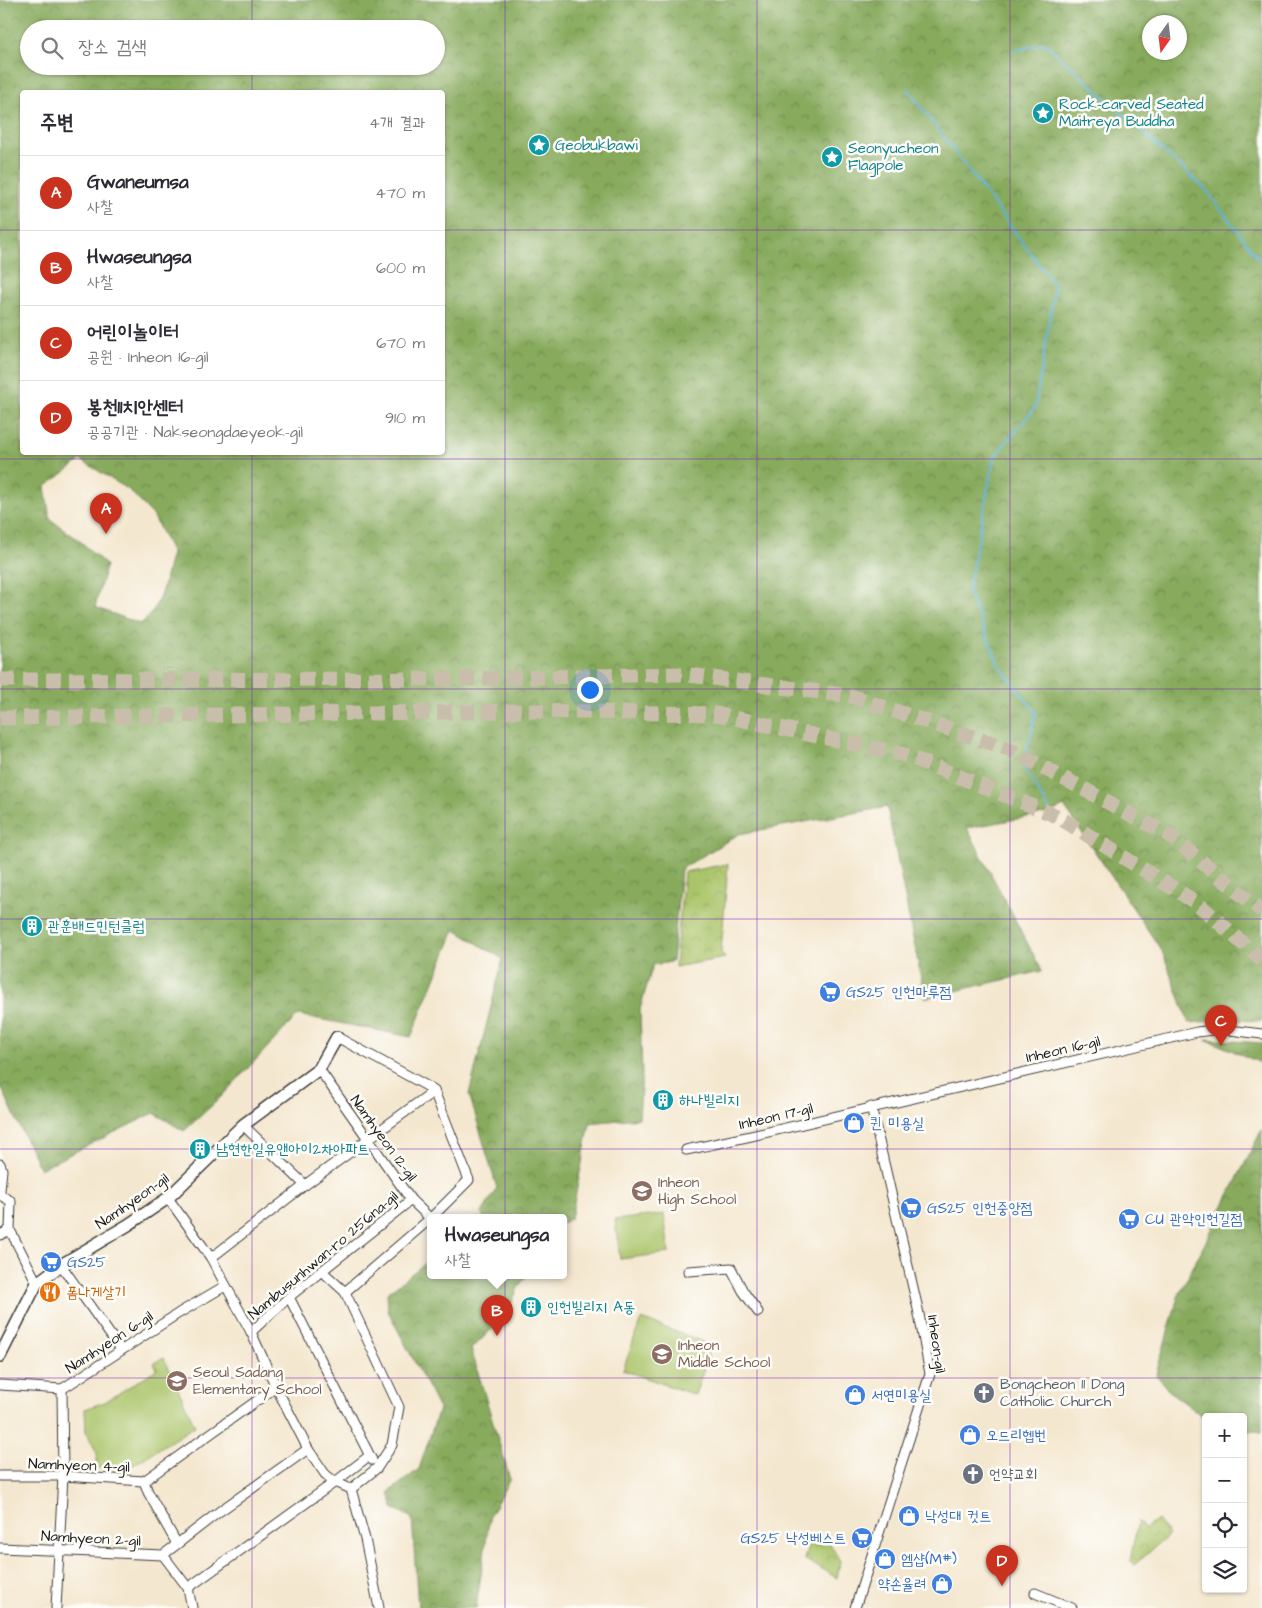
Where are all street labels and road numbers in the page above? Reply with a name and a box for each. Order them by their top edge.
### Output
street label: Inheon 16-gil [1024,1031,1103,1069]
street label: Namhyeon 12-gil [344,1091,422,1186]
street label: Inheon 17-gil [737,1098,815,1136]
street label: Namhyeon-gil [91,1168,174,1235]
street label: Nambusunhwan-ro 256na-gil [244,1186,404,1325]
street label: Namhyeon 6-gil [61,1306,158,1380]
street label: Inheon-gil [921,1314,951,1375]
street label: Namhyeon 4-gil [28,1453,130,1479]
street label: Namhyeon 2-gil [40,1525,141,1553]

